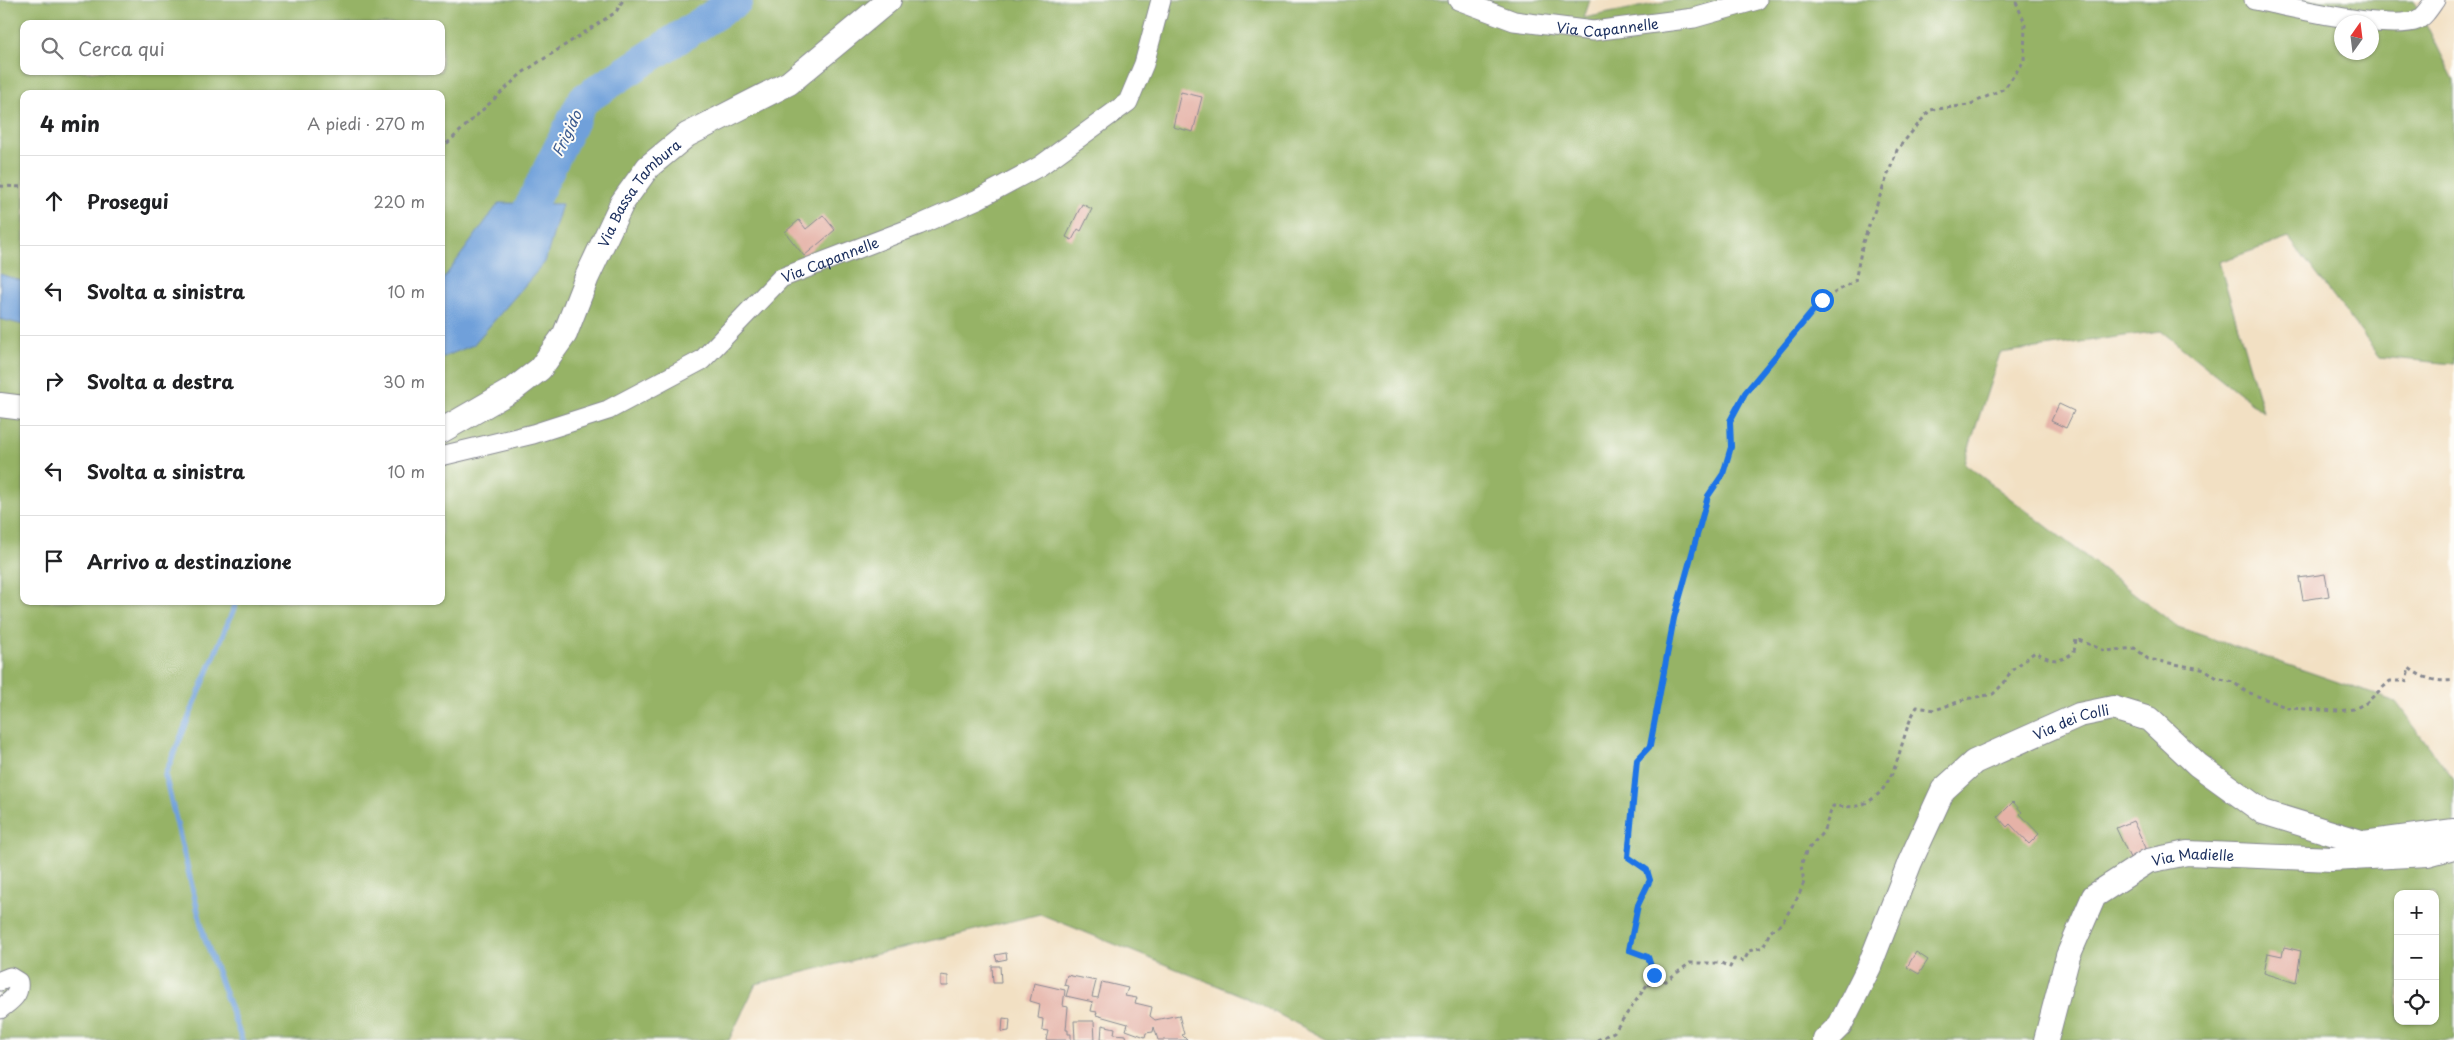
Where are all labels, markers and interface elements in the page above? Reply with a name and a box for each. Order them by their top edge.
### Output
street label: Via Capannelle [1555,12,1660,41]
north arrow [2334,15,2379,60]
search box [20,20,445,75]
icon: search [38,34,66,62]
text: Cerca qui [78,34,165,62]
water label: Frigido [545,106,587,160]
text: 4 min [40,107,100,139]
text: A piedi · 270 m [307,111,425,135]
street label: Via Bassa Tambura [592,134,685,251]
icon: ahead [40,187,68,215]
text: Prosegui [87,187,169,215]
text: 220 m [374,189,425,213]
street label: Via Capannelle [778,231,882,287]
icon: left [40,277,68,305]
text: Svolta a sinistra [87,277,245,305]
text: 10 m [388,279,425,303]
route start [1811,289,1834,312]
icon: right [40,367,68,395]
text: Svolta a destra [87,367,234,395]
text: 30 m [383,369,425,393]
icon: left [40,457,68,485]
text: Svolta a sinistra [87,457,245,485]
text: 10 m [388,459,425,483]
icon: arrive [40,547,68,575]
text: Arrivo a destinazione [87,547,292,575]
street label: Via dei Colli [2029,699,2111,745]
street label: Via Madielle [2149,842,2235,871]
map controls [2394,890,2439,1025]
button: + [2394,890,2439,935]
button: − [2394,935,2439,980]
route end [1643,964,1666,987]
button: locate [2394,980,2439,1025]

